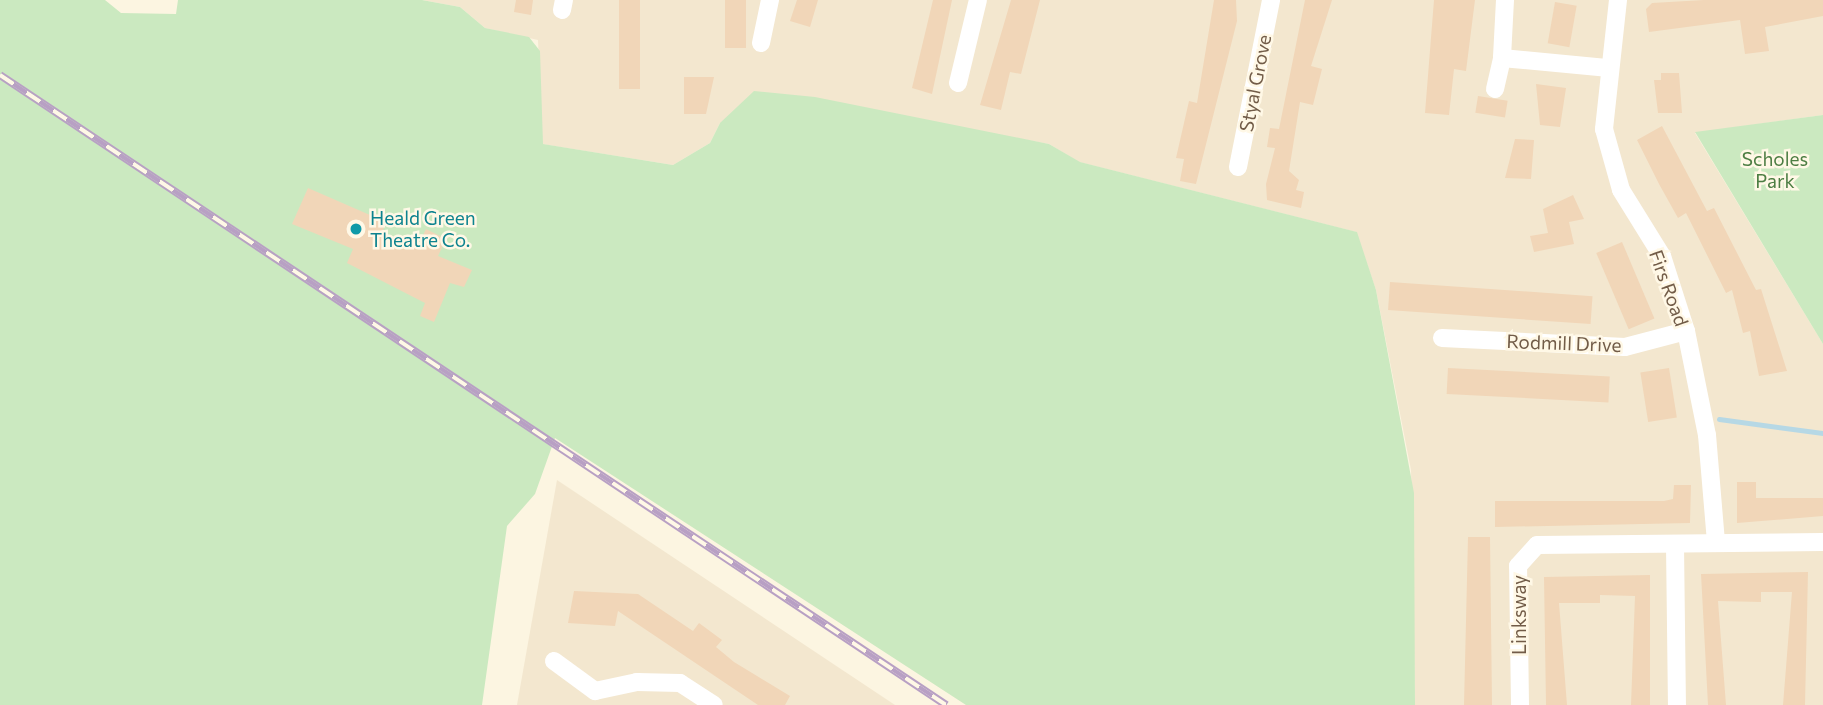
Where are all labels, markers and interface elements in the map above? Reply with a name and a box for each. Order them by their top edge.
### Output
street label: Styal Grove [1234,33,1276,133]
park label: Scholes Park [1742,148,1808,192]
place label: Heald Green Theatre Co. [370,207,476,251]
marker: Heald Green Theatre Co. [348,221,364,237]
street label: Firs Road [1645,247,1693,329]
street label: Rodmill Drive [1506,330,1622,356]
street label: Linksway [1508,575,1530,655]

